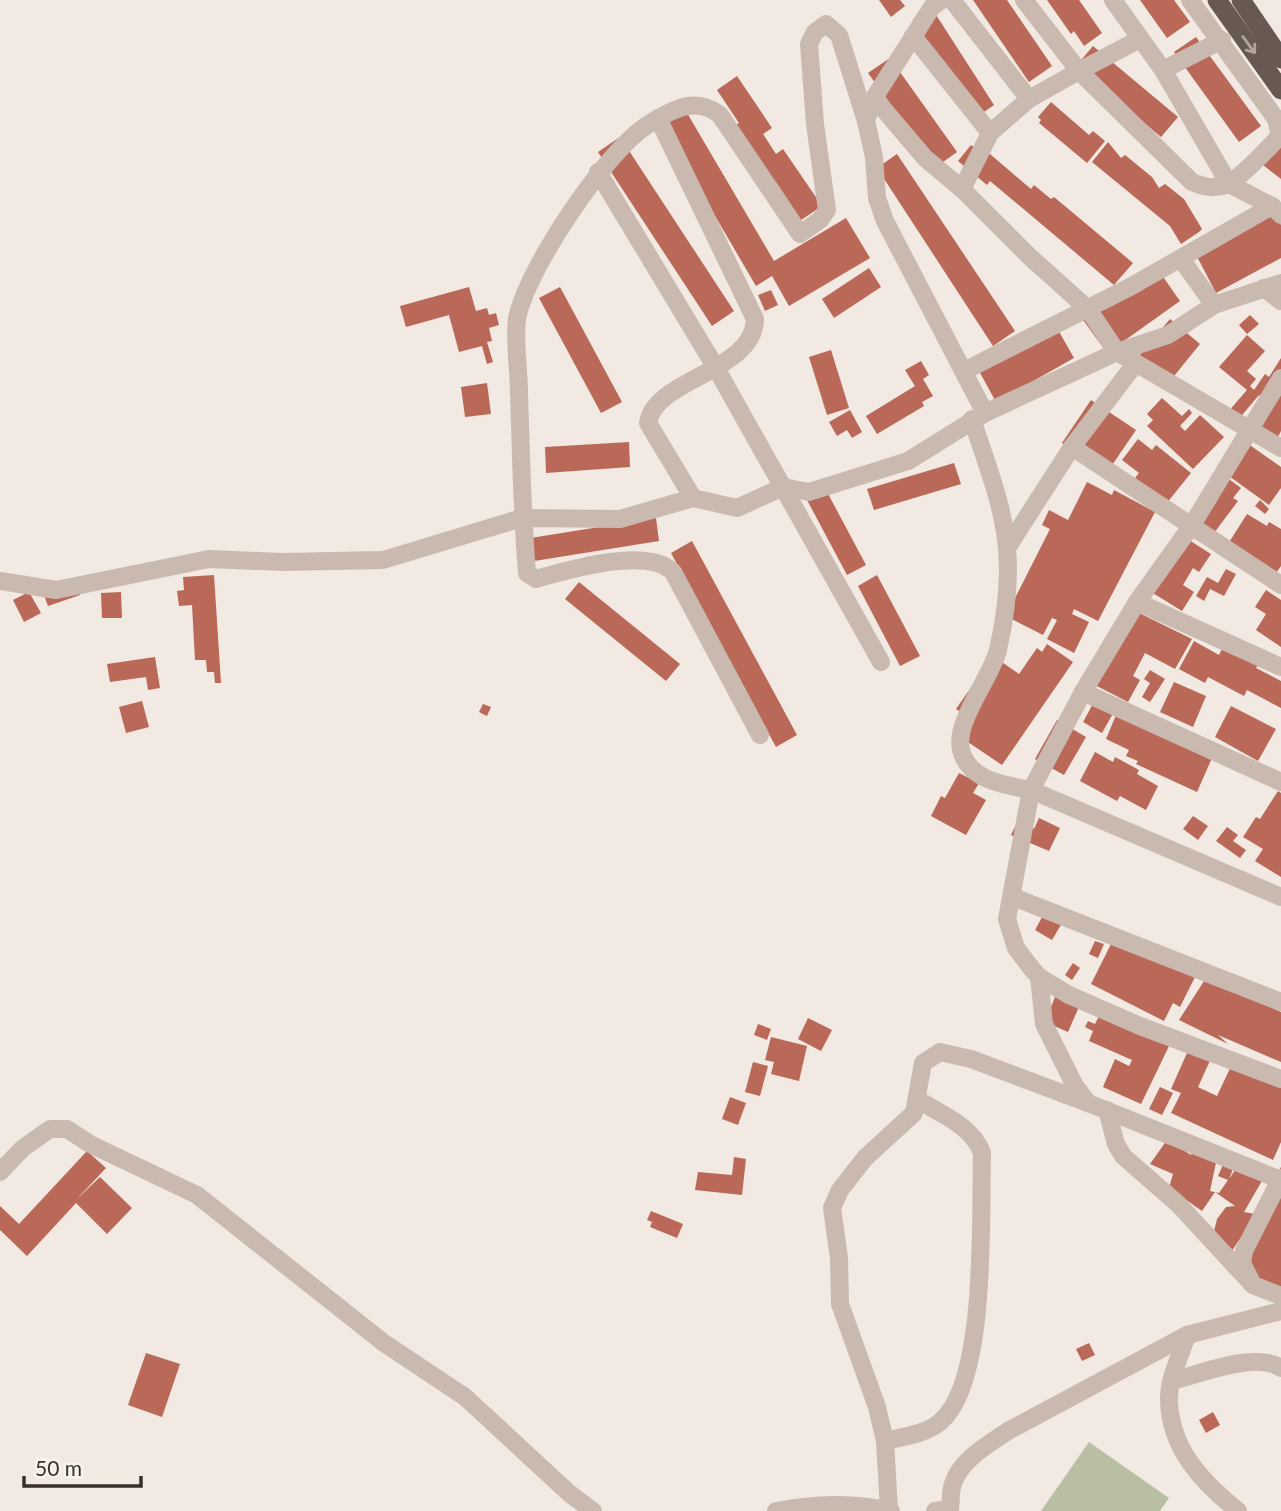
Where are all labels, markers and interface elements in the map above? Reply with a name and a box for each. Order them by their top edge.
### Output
one-way arrow [1242,35,1256,54]
scale bar [24,1444,142,1488]
text: 50 m [35,1455,82,1480]

